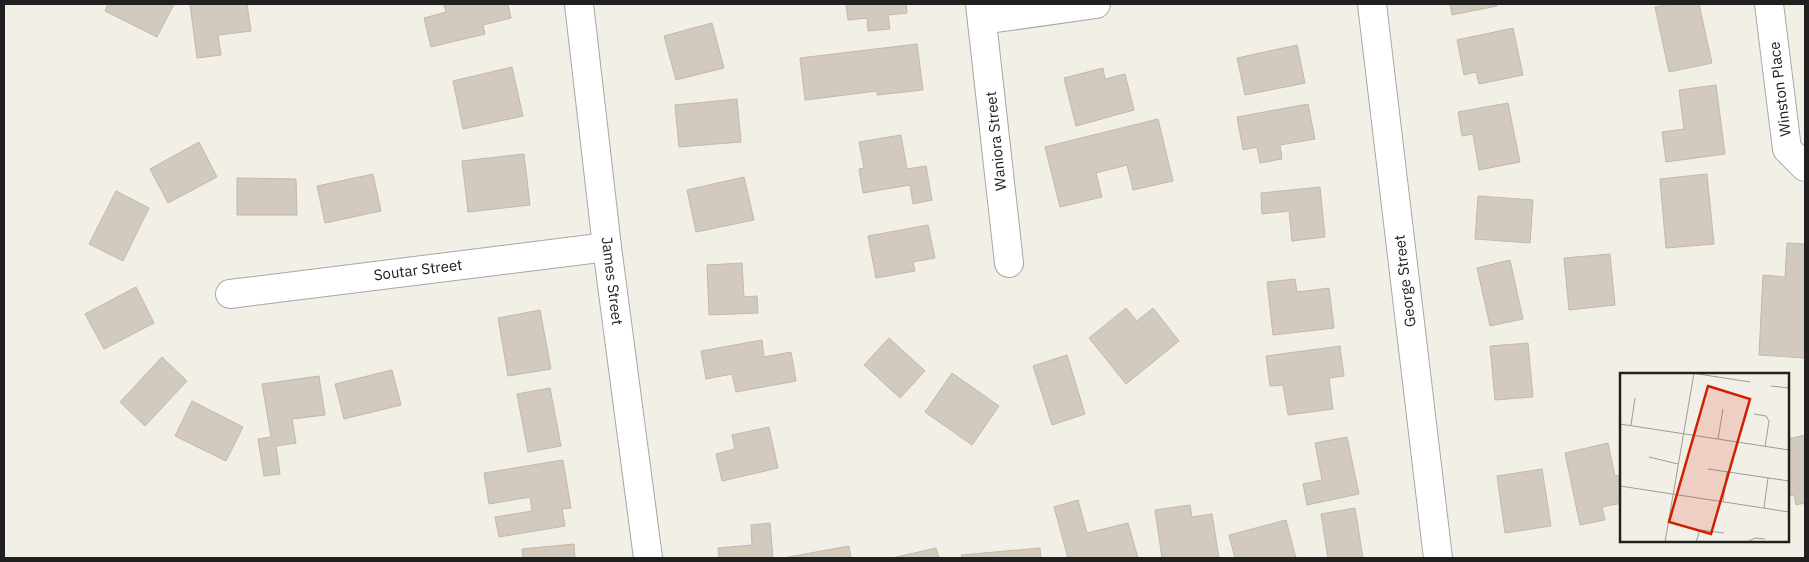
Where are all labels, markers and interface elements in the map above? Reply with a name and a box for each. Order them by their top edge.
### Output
street label: Winston Place [1764,41,1795,138]
street label: Waniora Street [981,90,1010,192]
street label: George Street [1389,234,1420,328]
street label: James Street [598,236,627,326]
street label: Soutar Street [373,255,463,284]
inset map [1620,373,1789,542]

